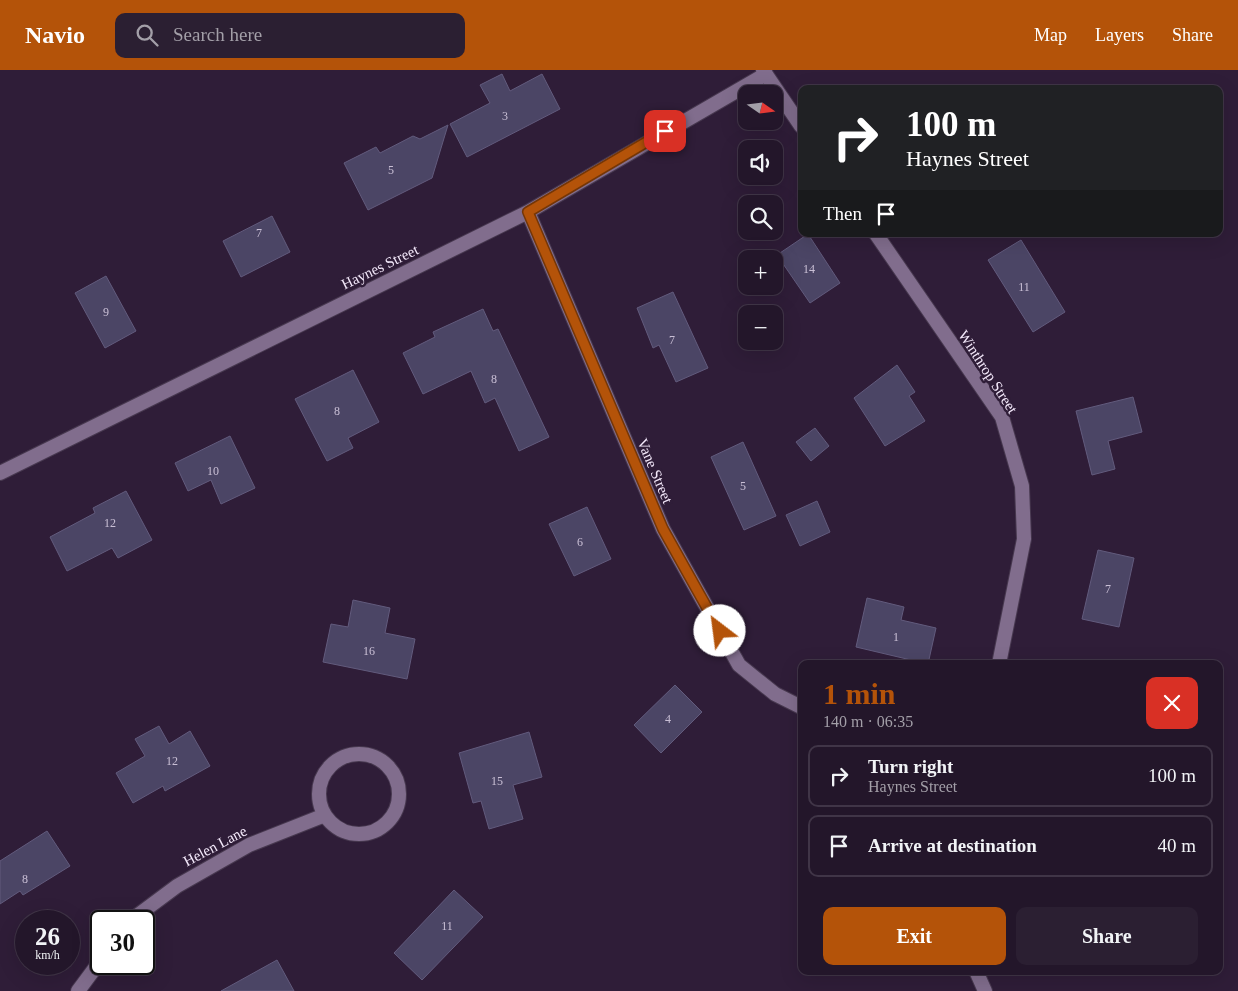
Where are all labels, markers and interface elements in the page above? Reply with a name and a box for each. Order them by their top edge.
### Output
search box [115,13,465,58]
icon: search [133,21,161,49]
text: Navio [25,22,85,48]
text: Search here [173,24,262,45]
text: Map [1034,25,1067,45]
text: Layers [1095,25,1144,45]
text: Share [1172,25,1213,45]
north arrow [738,85,782,130]
map controls [738,85,783,350]
icon: right [823,105,888,170]
text: 100 m [906,105,996,144]
house number: 3 [502,109,508,123]
pin [644,110,686,152]
icon: arrive [651,117,679,145]
button: sound [738,140,783,185]
text: Haynes Street [906,146,1029,171]
house number: 5 [388,163,394,177]
button: search [738,195,783,240]
icon: arrive [872,200,900,228]
text: Then [823,203,862,224]
house number: 7 [256,226,262,240]
street label: Haynes Street [339,241,422,293]
button: + [738,250,783,295]
house number: 14 [803,262,815,276]
house number: 11 [1018,280,1030,294]
house number: 9 [103,305,109,319]
button: − [738,305,783,350]
street label: Winthrop Street [955,328,1021,417]
house number: 7 [669,333,675,347]
house number: 8 [491,372,497,386]
house number: 8 [334,404,340,418]
street label: Vane Street [634,436,676,507]
house number: 10 [207,464,219,478]
house number: 5 [740,479,746,493]
house number: 12 [104,516,116,530]
house number: 6 [577,535,583,549]
house number: 7 [1105,582,1111,596]
position arrow [693,604,745,656]
house number: 1 [893,630,899,644]
house number: 16 [363,644,375,658]
text: 1 min [823,677,896,710]
button: close [1146,677,1198,729]
house number: 4 [665,712,671,726]
text: 140 m · 06:35 [823,713,913,730]
house number: 12 [166,754,178,768]
text: Turn right [868,756,953,777]
icon: right [825,762,853,790]
text: 100 m [1148,765,1196,786]
house number: 15 [491,774,503,788]
text: Haynes Street [868,778,957,795]
street label: Helen Lane [181,822,250,869]
icon: arrive [825,832,853,860]
text: Arrive at destination [868,835,1037,856]
text: 40 m [1157,835,1196,856]
house number: 8 [22,872,28,886]
button: Exit [823,907,1006,965]
button: Share [1016,907,1198,965]
speed limit sign: 30 [90,910,155,975]
house number: 11 [441,919,453,933]
text: 26 [35,923,60,950]
text: km/h [35,948,60,962]

